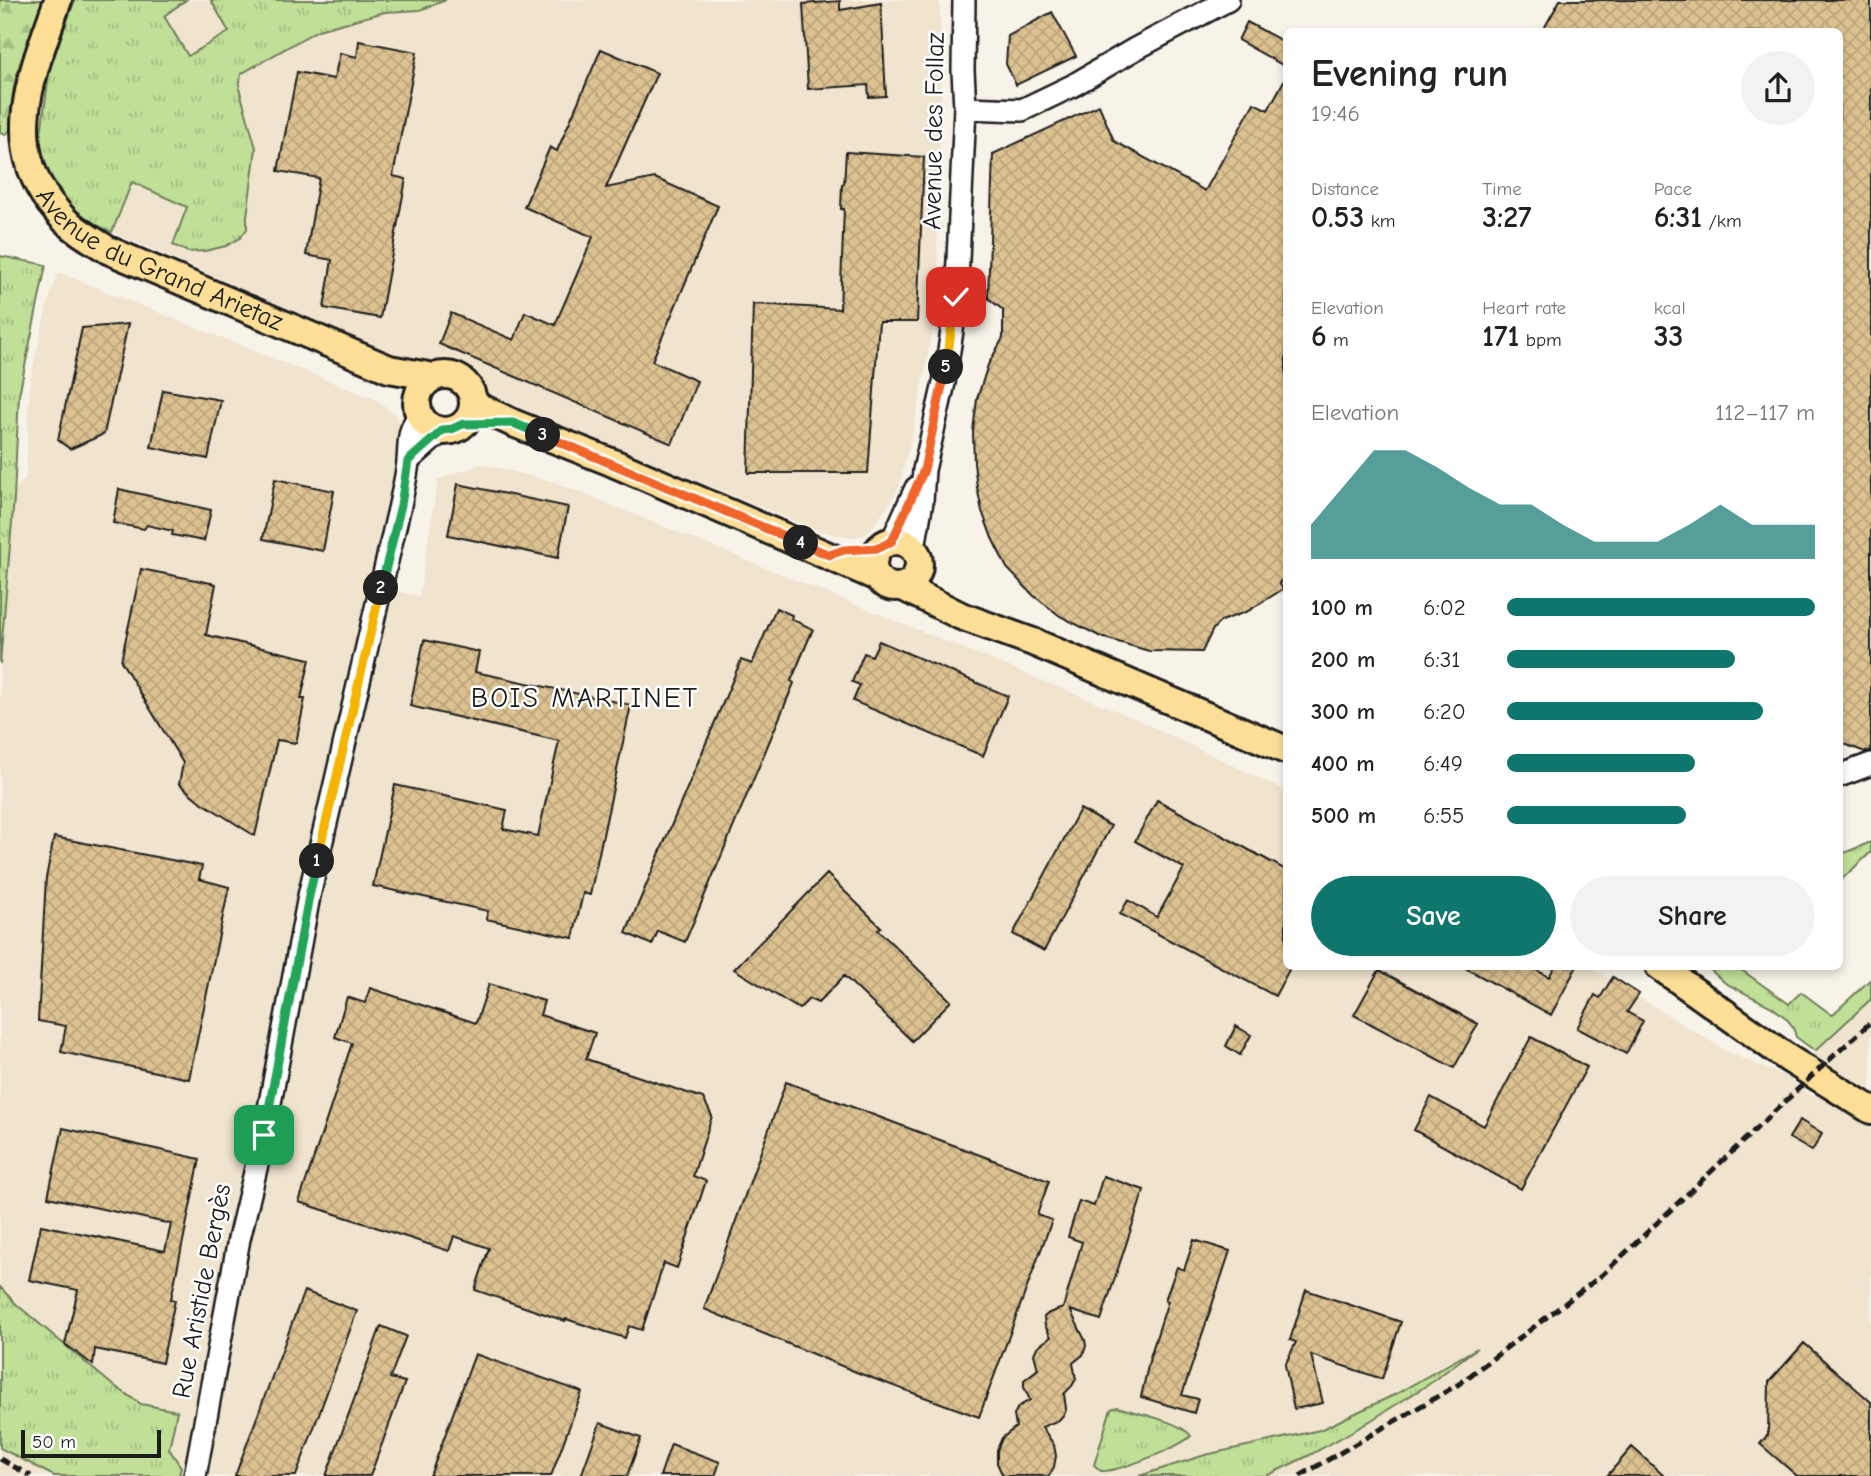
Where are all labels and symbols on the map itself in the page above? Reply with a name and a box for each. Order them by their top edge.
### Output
street label: Avenue des Follaz [917,32,951,230]
street label: Avenue du Grand Arietaz [29,183,287,337]
pin [926,267,986,327]
pin: 5 [928,350,964,384]
pin: 3 [526,418,560,452]
pin: 4 [784,526,818,560]
pin: 2 [364,570,398,606]
district label: BOIS MARTINET [471,682,699,714]
pin: 1 [300,844,334,878]
pin [234,1105,294,1165]
street label: Rue Aristide Bergès [166,1181,238,1401]
scale bar [21,1427,161,1459]

